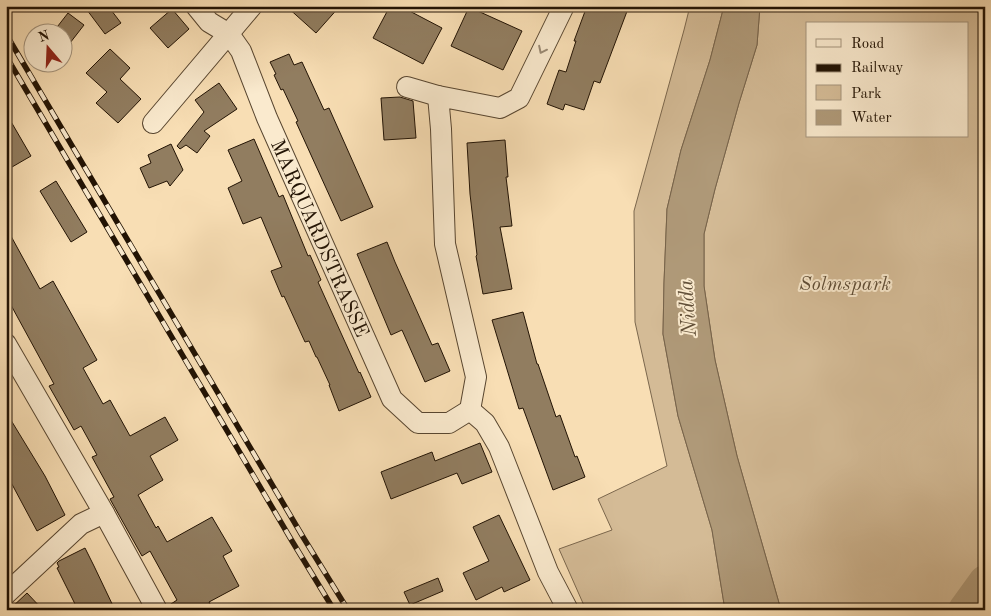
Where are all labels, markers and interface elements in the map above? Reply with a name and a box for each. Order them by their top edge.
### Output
north arrow [22,22,72,72]
legend [806,22,968,138]
text: N [37,28,52,45]
text: Road [851,37,885,52]
one-way arrow [538,45,549,54]
text: Railway [851,61,904,76]
text: Park [851,87,882,102]
text: Water [851,111,892,126]
street label: MARQUARDSTRASSE [266,137,371,341]
park label: Solmspark [799,275,891,295]
water label: Nidda [676,279,701,338]

